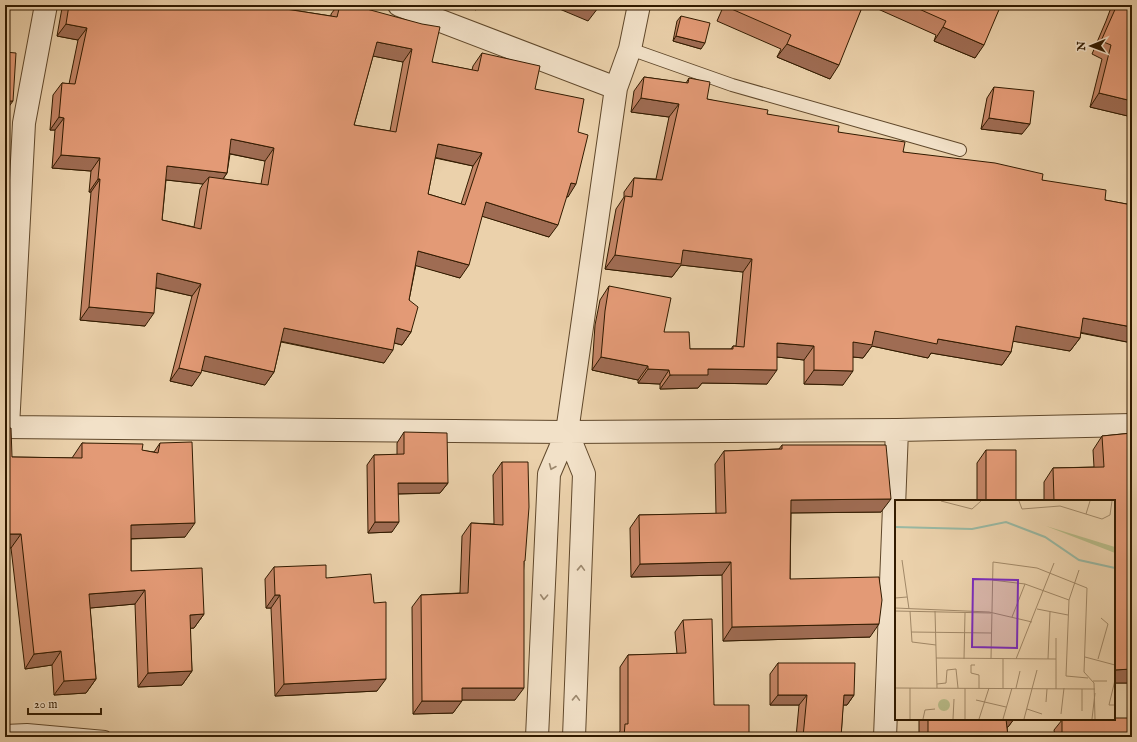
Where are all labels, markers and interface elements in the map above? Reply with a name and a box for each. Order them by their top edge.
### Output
north arrow [1071,26,1111,66]
text: N [1075,41,1089,52]
one-way arrow [549,463,557,471]
inset map [895,500,1115,720]
one-way arrow [576,565,585,571]
one-way arrow [539,594,548,600]
scale bar [28,690,101,716]
one-way arrow [571,695,580,701]
text: 20 m [34,697,57,712]

